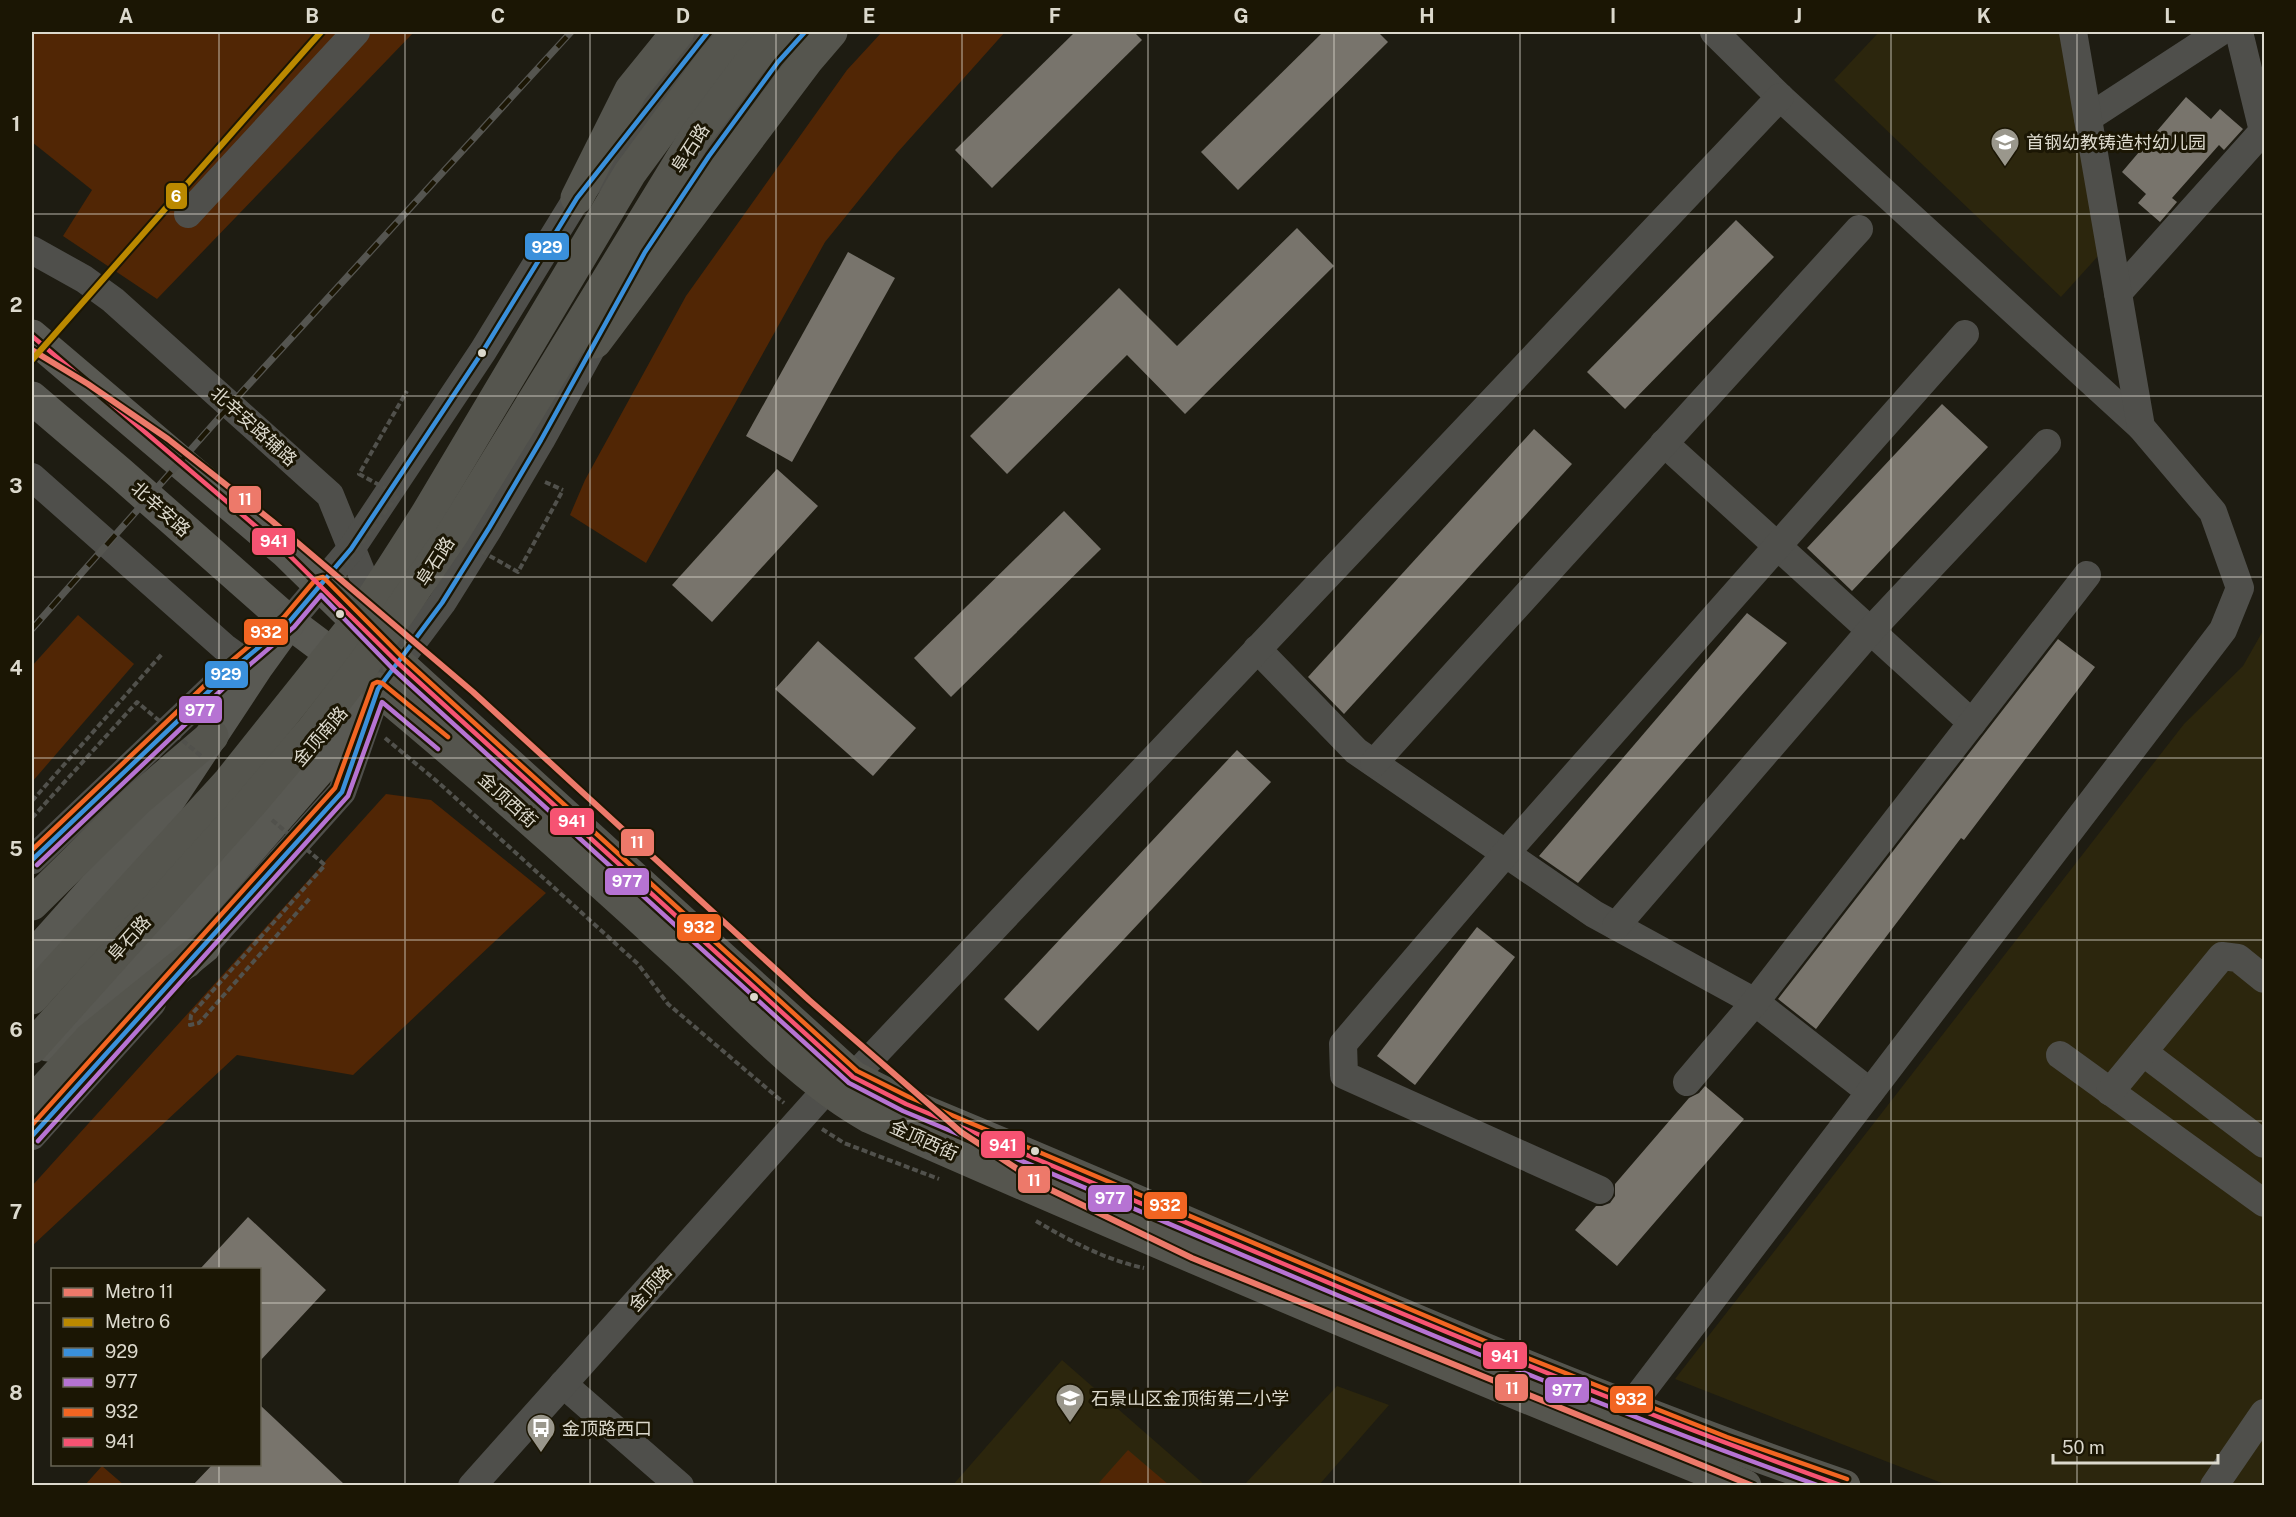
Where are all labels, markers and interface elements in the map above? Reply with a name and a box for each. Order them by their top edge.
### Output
text: A [119,4,133,28]
text: B [305,4,319,28]
text: C [491,4,505,28]
text: D [676,4,690,28]
text: E [863,4,875,28]
text: F [1049,4,1061,28]
text: G [1233,4,1249,28]
text: H [1419,4,1435,28]
text: I [1610,4,1616,28]
text: J [1794,4,1802,28]
text: K [1977,4,1991,28]
text: L [2164,4,2176,28]
text: 1 [12,112,20,136]
street label: 阜石路 [666,120,714,176]
school or university icon: 首钢幼教铸造村幼儿园 [1989,126,2021,168]
place label: 首钢幼教铸造村幼儿园 [2026,132,2206,153]
line badge: 6 [165,182,188,210]
text: 6 [171,187,181,206]
line badge: 929 [524,232,570,261]
text: 929 [531,238,563,257]
text: 2 [10,293,22,317]
unlabelled marker [476,347,488,359]
street label: 北辛安路辅路 [207,382,301,470]
text: 3 [9,474,23,498]
street label: 北辛安路 [127,477,195,541]
line badge: 11 [228,485,262,514]
text: 11 [238,490,252,509]
line badge: 941 [251,527,296,556]
text: 941 [260,532,288,551]
street label: 阜石路 [411,533,459,589]
unlabelled marker [334,608,346,620]
line badge: 932 [243,618,289,646]
text: 932 [250,623,282,642]
text: 4 [9,656,23,680]
line badge: 929 [204,660,249,689]
text: 929 [210,665,242,684]
line badge: 977 [178,695,223,724]
text: 977 [185,701,215,720]
street label: 金顶南路 [288,702,352,770]
street label: 金顶西街 [474,768,542,832]
line badge: 941 [549,807,595,836]
text: 941 [558,812,586,831]
line badge: 11 [620,828,655,857]
text: 11 [630,833,644,852]
text: 5 [9,837,23,861]
line badge: 977 [604,867,650,896]
text: 977 [612,872,642,891]
street label: 阜石路 [103,911,155,965]
line badge: 932 [676,913,722,942]
text: 932 [683,918,715,937]
unlabelled marker [748,991,760,1003]
text: 6 [9,1018,23,1042]
street label: 金顶西街 [887,1116,961,1164]
line badge: 941 [980,1130,1026,1159]
text: 941 [989,1136,1017,1155]
unlabelled marker [1029,1145,1041,1157]
line badge: 11 [1017,1165,1051,1194]
text: 11 [1027,1171,1041,1190]
line badge: 977 [1087,1184,1133,1213]
text: 977 [1095,1189,1125,1208]
line badge: 932 [1143,1191,1188,1220]
text: 932 [1149,1196,1181,1215]
text: 7 [10,1200,22,1224]
street label: 金顶路 [624,1261,676,1315]
legend [51,1268,261,1466]
text: Metro 11 [105,1281,174,1302]
text: Metro 6 [105,1311,170,1332]
text: 929 [105,1341,138,1362]
line badge: 941 [1482,1341,1528,1370]
text: 941 [1491,1347,1519,1366]
text: 977 [105,1371,138,1392]
line badge: 11 [1494,1373,1529,1402]
line badge: 977 [1544,1376,1590,1404]
text: 11 [1505,1379,1519,1398]
text: 8 [9,1381,23,1405]
text: 977 [1552,1381,1582,1400]
school or university icon: 石景山区金顶街第二小学 [1054,1382,1086,1424]
line badge: 932 [1609,1385,1654,1414]
place label: 石景山区金顶街第二小学 [1091,1388,1289,1409]
text: 932 [1615,1390,1647,1409]
text: 932 [105,1401,138,1422]
bus stop icon: 金顶路西口 [525,1412,557,1454]
place label: 金顶路西口 [562,1418,652,1439]
scale bar [2053,1427,2218,1465]
text: 941 [105,1431,135,1452]
text: 50 m [2062,1437,2105,1458]

